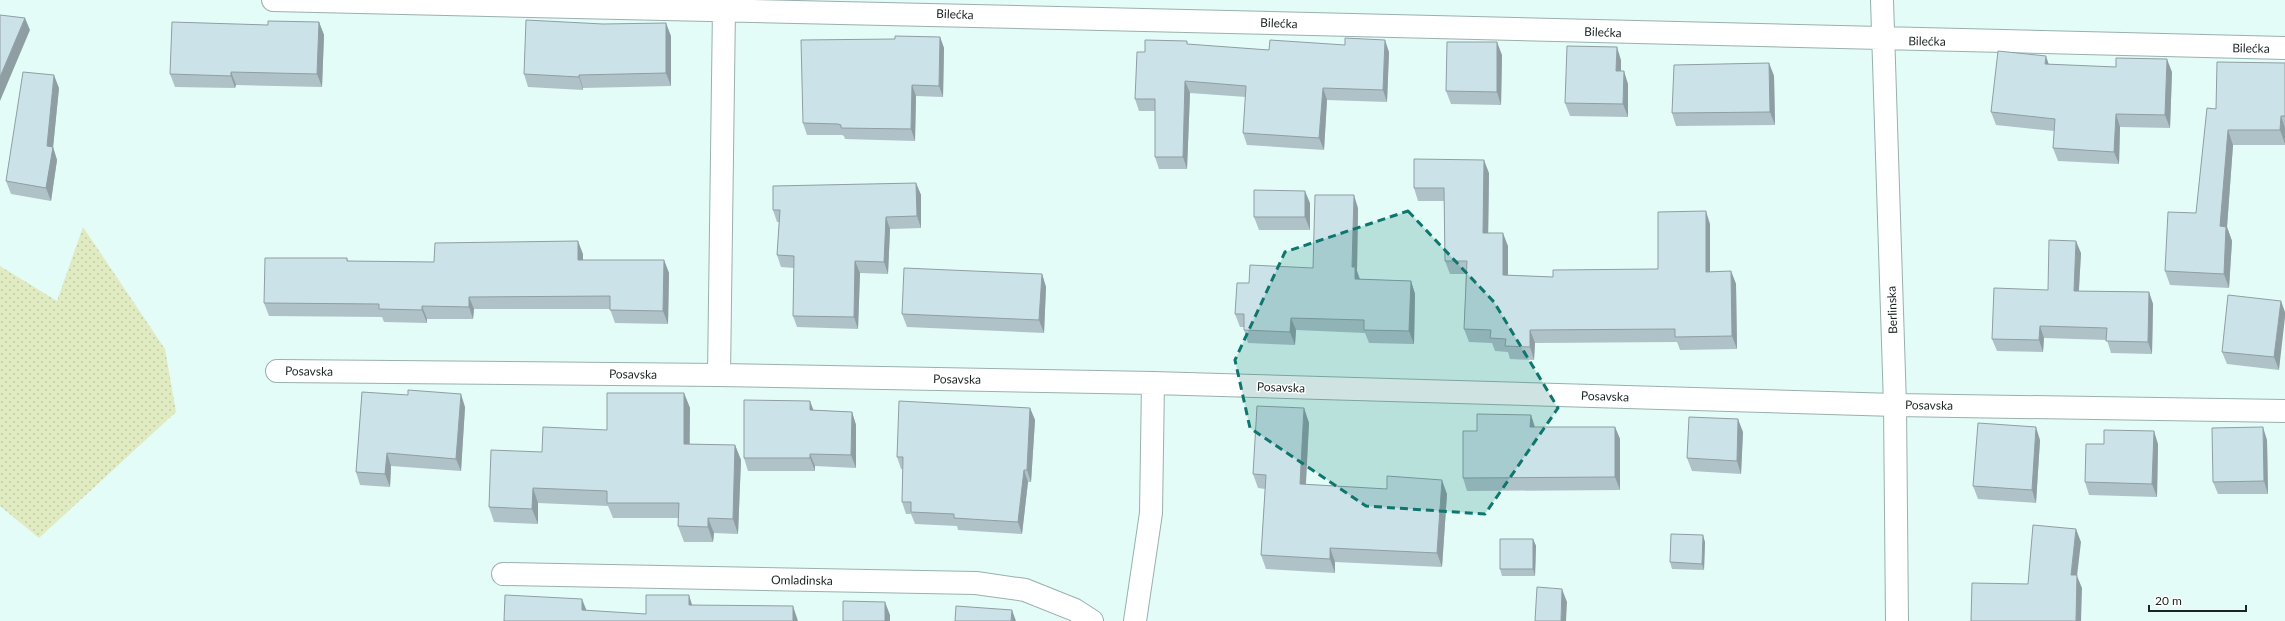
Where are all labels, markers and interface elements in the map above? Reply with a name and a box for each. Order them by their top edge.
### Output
street label: Bilećka [936,6,974,22]
street label: Bilećka [1260,15,1298,31]
street label: Bilećka [1584,24,1622,40]
street label: Bilećka [1908,33,1946,49]
street label: Bilećka [2232,40,2270,56]
street label: Berlinska [1884,286,1900,334]
street label: Posavska [285,363,333,379]
street label: Posavska [609,366,657,382]
street label: Posavska [933,371,981,387]
street label: Posavska [1257,379,1305,395]
street label: Posavska [1581,388,1629,404]
street label: Posavska [1905,397,1953,413]
street label: Omladinska [771,572,833,588]
scale bar [2149,587,2246,613]
text: 20 m [2155,593,2182,608]

